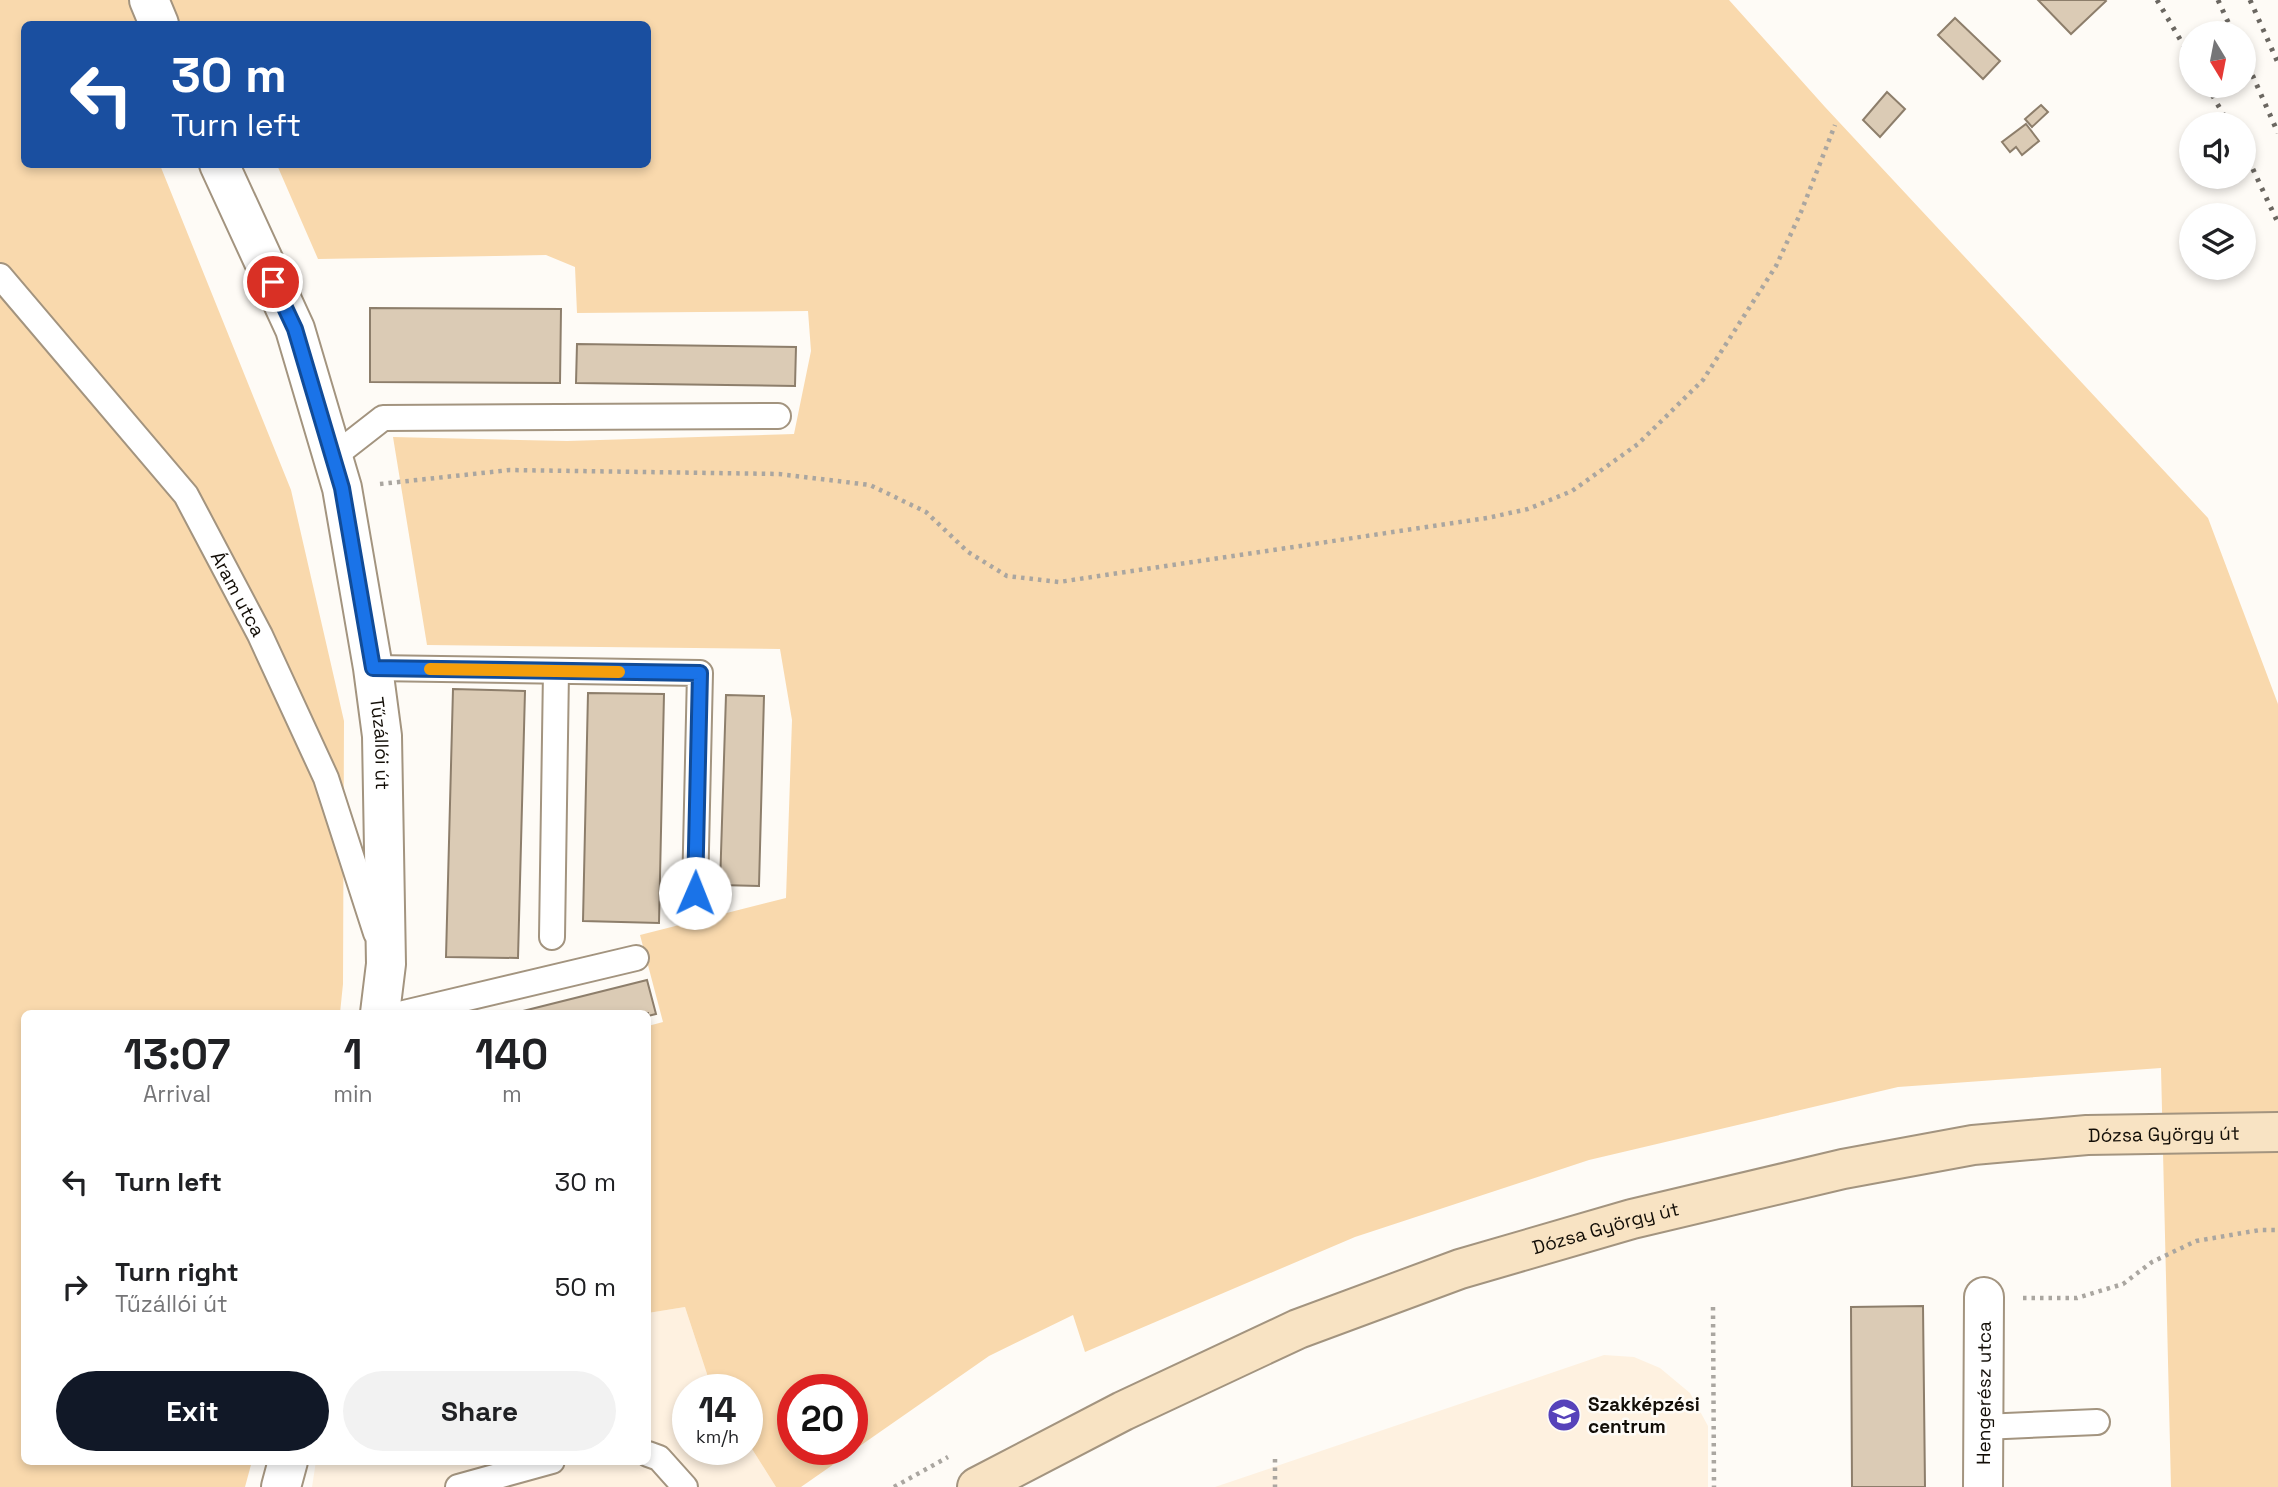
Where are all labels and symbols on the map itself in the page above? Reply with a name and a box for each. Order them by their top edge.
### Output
north arrow [2179,21,2256,98]
pin [243,252,303,312]
street label: Áram utca [205,547,271,641]
street label: Tűzállói út [364,695,395,790]
position arrow [658,856,732,930]
street label: Dózsa György út [2088,1120,2240,1147]
street label: Dózsa György út [1529,1196,1682,1260]
street label: Hengerész utca [1971,1321,1996,1465]
speed limit sign: 20 [777,1374,868,1465]
place label: Szakképzési centrum [1588,1392,1700,1439]
school or university icon: Szakképzési centrum [1545,1396,1583,1434]

